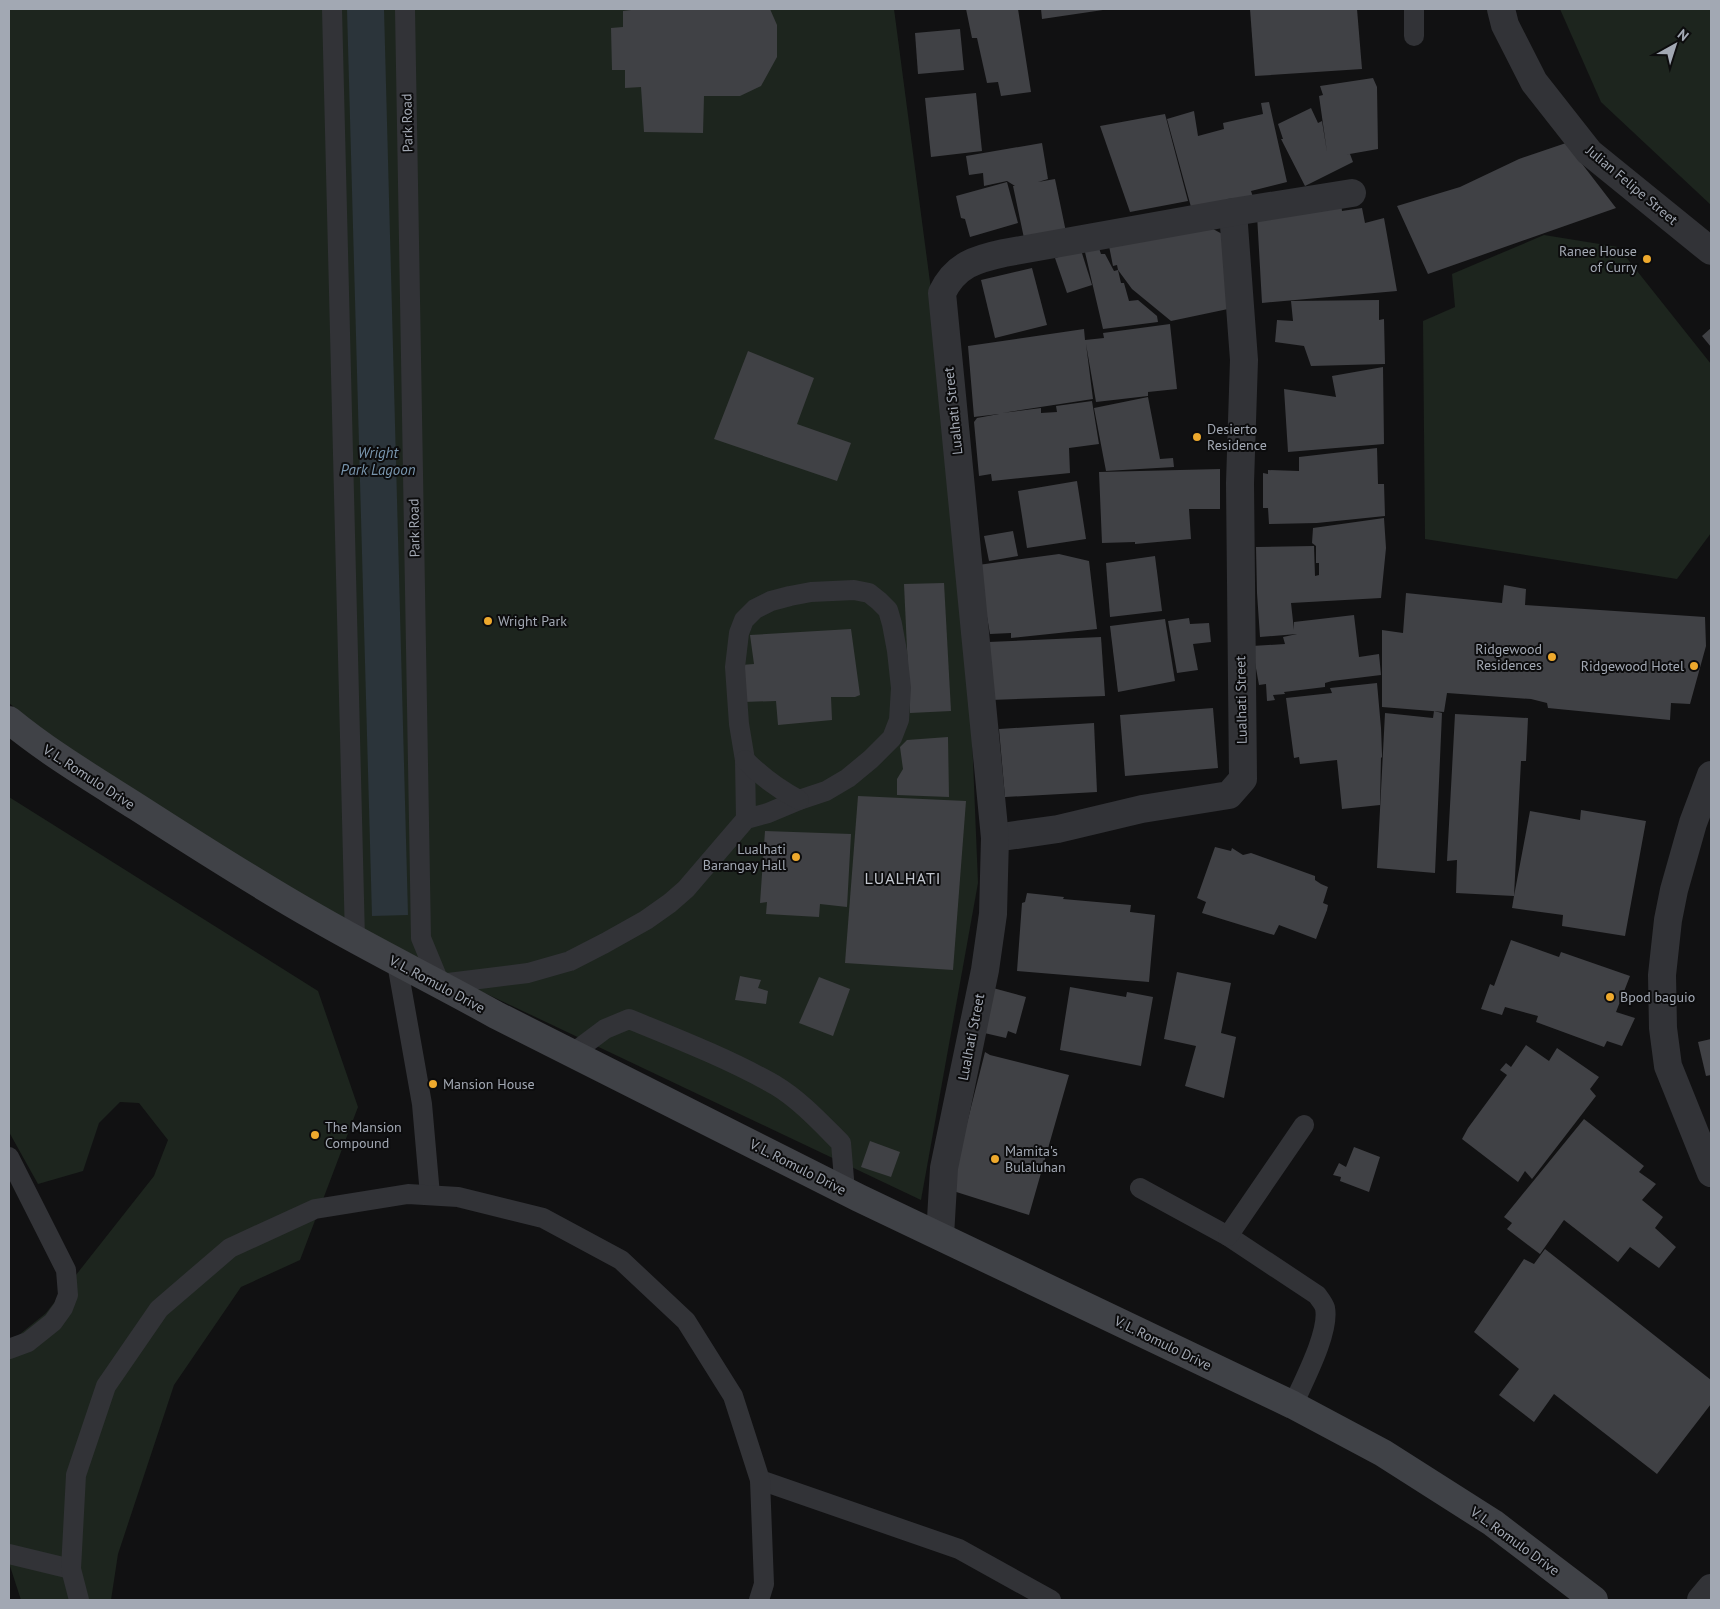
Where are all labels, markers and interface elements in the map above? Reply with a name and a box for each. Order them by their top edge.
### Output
north arrow [1650,20,1700,70]
text: N [1674,25,1692,45]
street label: Park Road [397,93,417,153]
street label: Julian Felipe Street [1582,141,1682,229]
place label: Ranee House of Curry [1559,242,1637,276]
marker: Ranee House of Curry [1641,253,1653,265]
street label: Lualhati Street [939,366,967,456]
place label: Desierto Residence [1207,420,1267,454]
marker: Desierto Residence [1191,431,1203,443]
water label: Wright Park Lagoon [340,443,416,479]
street label: Park Road [404,498,424,558]
place label: Wright Park [498,612,567,630]
marker: Wright Park [482,615,494,627]
place label: Ridgewood Residences [1475,640,1542,674]
marker: Ridgewood Residences [1546,651,1558,663]
street label: Lualhati Street [1231,656,1251,744]
place label: Ridgewood Hotel [1581,657,1684,675]
marker: Ridgewood Hotel [1688,660,1700,672]
street label: V. L. Romulo Drive [39,740,138,813]
place label: Lualhati Barangay Hall [703,840,786,874]
marker: Lualhati Barangay Hall [790,851,802,863]
district label: LUALHATI [865,868,941,888]
street label: V. L. Romulo Drive [385,951,488,1017]
place label: Bpod baguio [1620,988,1695,1006]
marker: Bpod baguio [1604,991,1616,1003]
street label: Lualhati Street [954,992,988,1082]
place label: Mansion House [443,1075,535,1093]
marker: Mansion House [427,1078,439,1090]
place label: The Mansion Compound [325,1118,402,1152]
marker: The Mansion Compound [309,1129,321,1141]
street label: V. L. Romulo Drive [746,1134,849,1199]
place label: Mamita's Bulaluhan [1005,1142,1066,1176]
marker: Mamita's Bulaluhan [989,1153,1001,1165]
street label: V. L. Romulo Drive [1111,1311,1215,1374]
street label: V. L. Romulo Drive [1466,1502,1563,1579]

